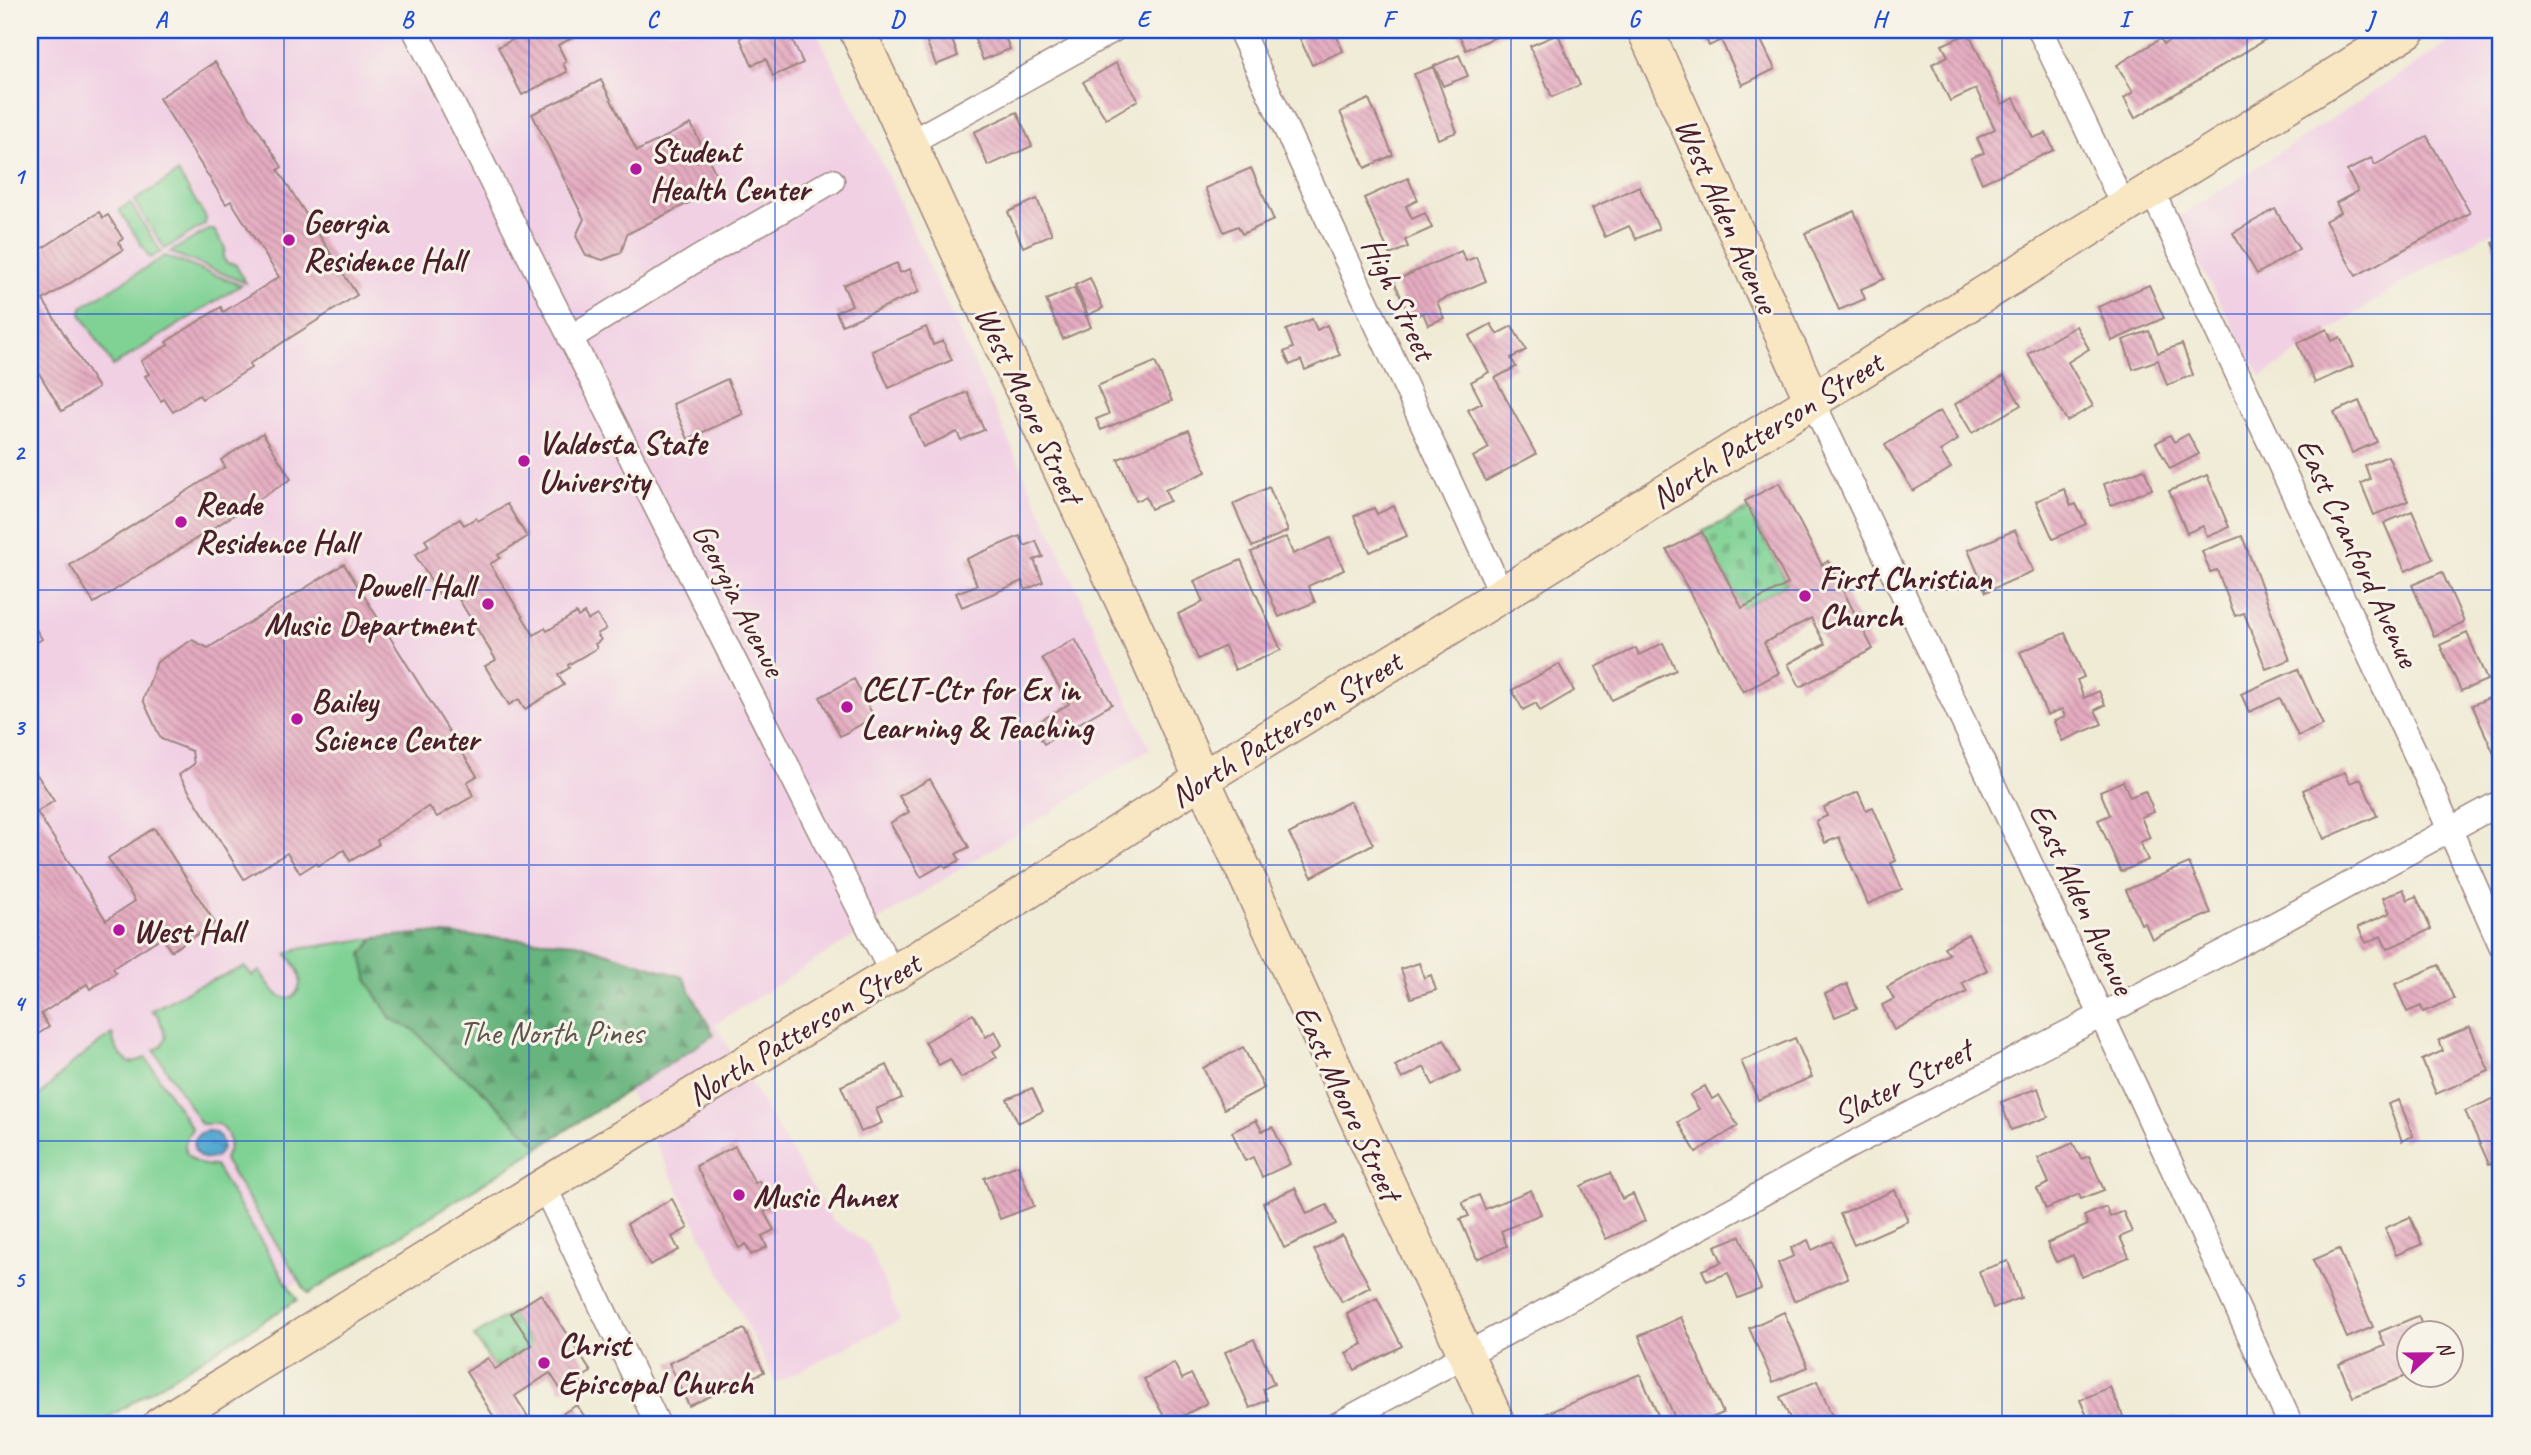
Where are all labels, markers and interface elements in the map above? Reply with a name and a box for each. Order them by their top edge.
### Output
text: A [155,5,169,34]
text: B [401,5,415,34]
text: C [647,5,661,34]
text: D [890,5,906,34]
text: E [1137,5,1153,34]
text: F [1383,5,1399,34]
text: G [1628,5,1643,34]
text: H [1872,5,1890,34]
text: I [2119,5,2134,34]
text: J [2364,5,2377,34]
street label: West Alden Avenue [1665,111,1790,322]
place label: Student Health Center [650,130,812,210]
marker: Student Health Center [628,161,644,177]
text: 1 [14,162,27,191]
place label: Georgia Residence Hall [303,201,470,281]
street label: High Street [1352,230,1447,369]
marker: Georgia Residence Hall [281,232,297,248]
street label: West Moore Street [965,299,1095,514]
street label: North Patterson Street [1643,340,1893,518]
place label: Valdosta State University [538,422,710,502]
street label: East Cranford Avenue [2287,431,2430,676]
text: 2 [14,438,27,467]
marker: Valdosta State University [516,453,532,469]
place label: Reade Residence Hall [195,483,362,563]
marker: Reade Residence Hall [173,514,189,530]
street label: Georgia Avenue [683,516,797,685]
place label: First Christian Church [1819,557,1992,637]
place label: Powell Hall Music Department [264,565,480,645]
marker: First Christian Church [1797,588,1813,604]
marker: Powell Hall Music Department [480,596,496,612]
street label: North Patterson Street [1162,639,1412,817]
place label: CELT-Ctr for Ex in Learning & Teaching [861,668,1095,748]
place label: Bailey Science Center [311,680,482,760]
marker: CELT-Ctr for Ex in Learning & Teaching [839,699,855,715]
marker: Bailey Science Center [289,711,305,727]
text: 3 [14,713,27,742]
street label: East Alden Avenue [2019,796,2146,1003]
place label: West Hall [133,910,249,952]
marker: West Hall [111,922,127,938]
street label: North Patterson Street [679,941,931,1115]
text: 4 [14,989,27,1018]
street label: East Moore Street [1284,998,1413,1211]
park label: The North Pines [459,1012,646,1054]
street label: Slater Street [1826,1027,1982,1135]
place label: Music Annex [753,1175,899,1217]
marker: Music Annex [731,1187,747,1203]
text: 5 [14,1265,26,1294]
north arrow [2394,1318,2464,1388]
place label: Christ Episcopal Church [558,1324,754,1404]
text: N [2432,1338,2459,1361]
marker: Christ Episcopal Church [536,1355,552,1371]

